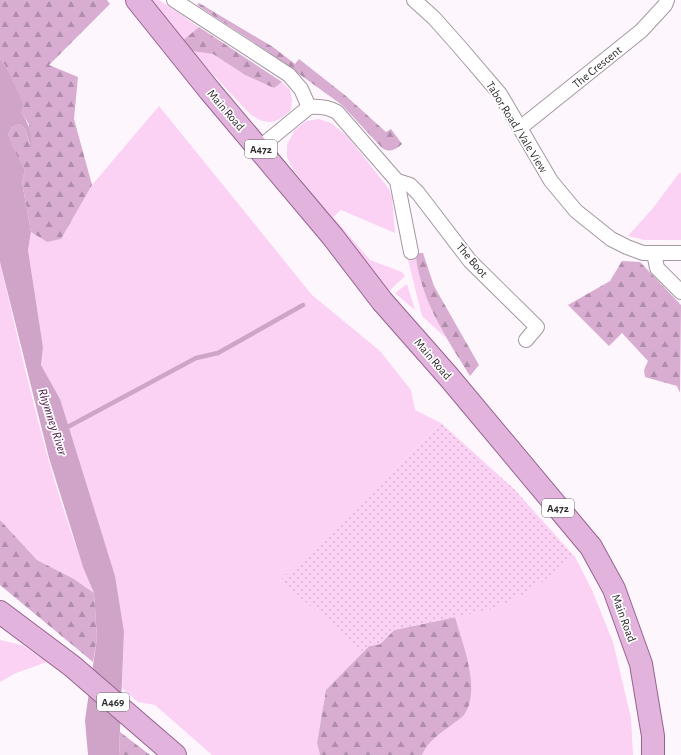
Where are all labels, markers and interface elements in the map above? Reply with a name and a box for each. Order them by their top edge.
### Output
street label: The Crescent [570,44,624,90]
street label: Tabor Road / Vale View [484,79,550,175]
street label: Main Road [205,87,247,133]
road number: A472 [245,140,277,158]
street label: The Boot [454,240,490,280]
street label: Main Road [412,336,454,382]
water label: Rhymney River [35,387,69,458]
road number: A472 [542,499,574,517]
street label: Main Road [610,593,638,643]
road number: A469 [97,693,129,711]

